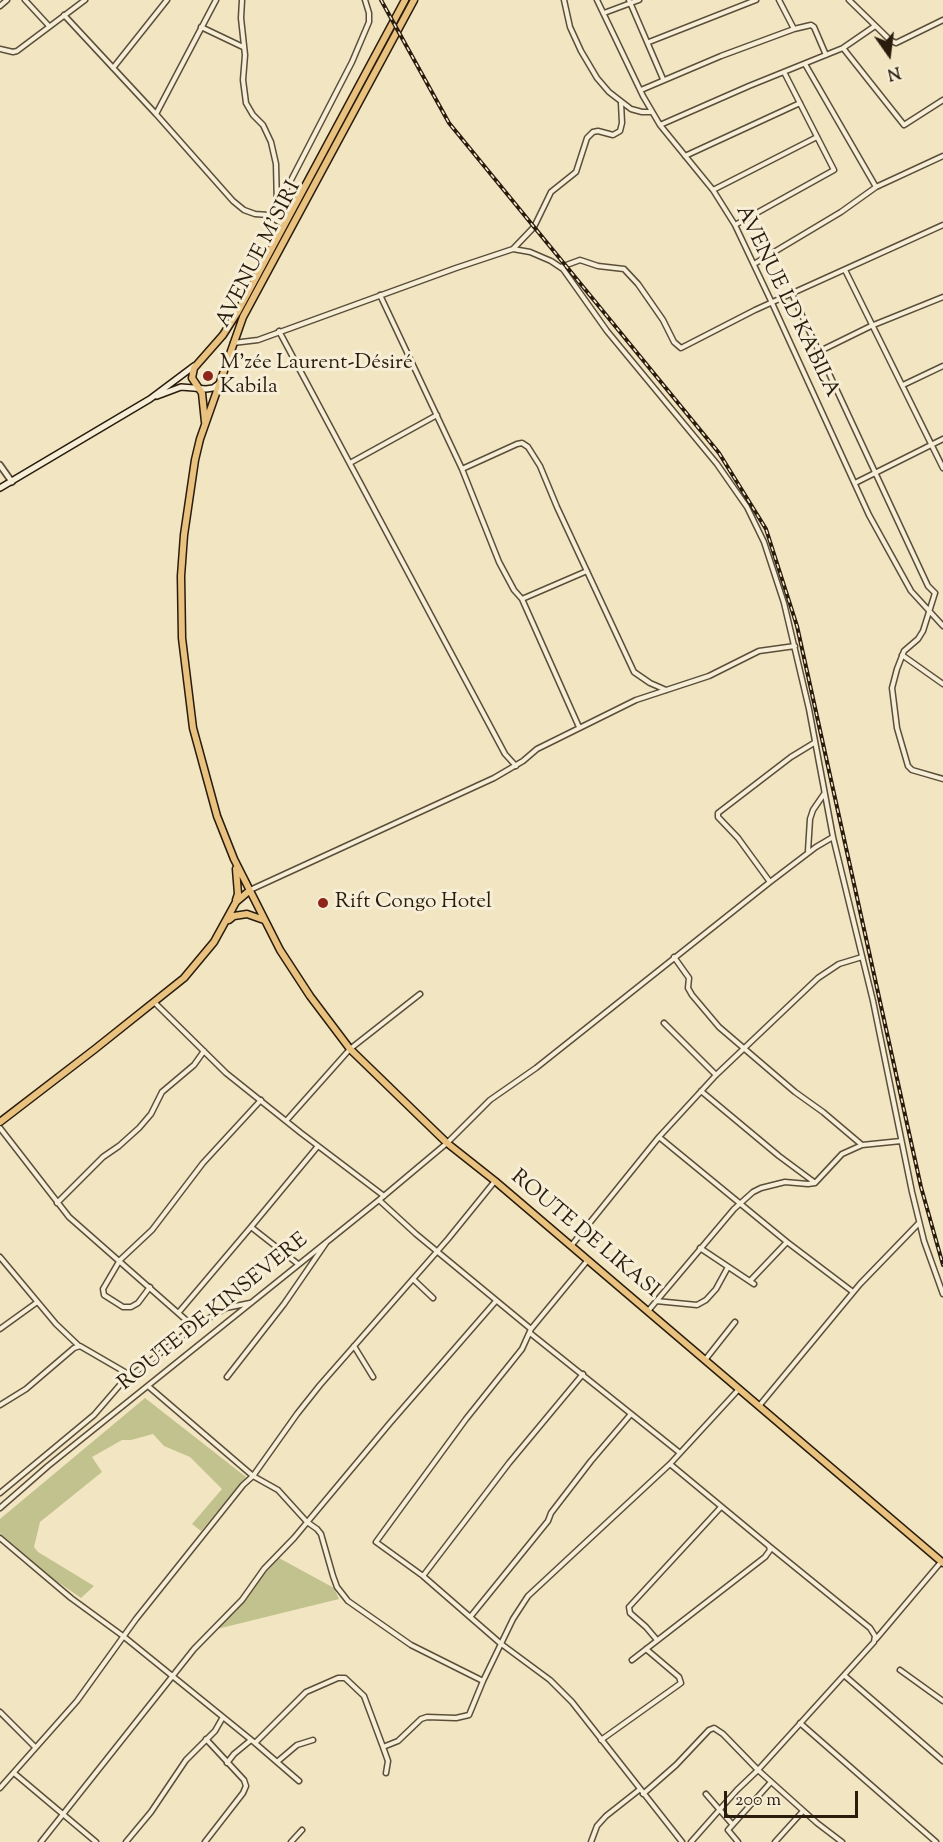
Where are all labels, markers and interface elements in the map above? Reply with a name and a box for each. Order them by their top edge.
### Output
north arrow [859,24,919,84]
text: N [884,59,902,85]
street label: AVENUE M'SIRI [212,178,308,332]
street label: AVENUE LD KABILA [729,202,843,402]
place label: M'zée Laurent-Désiré Kabila [220,351,413,401]
marker: M'zée Laurent-Désiré Kabila [201,369,215,383]
place label: Rift Congo Hotel [335,890,492,916]
marker: Rift Congo Hotel [316,896,330,910]
street label: ROUTE DE LIKASI [505,1166,663,1304]
street label: ROUTE DE KINSEVERE [114,1229,314,1397]
scale bar [727,1779,860,1817]
text: 200 m [735,1788,781,1814]

